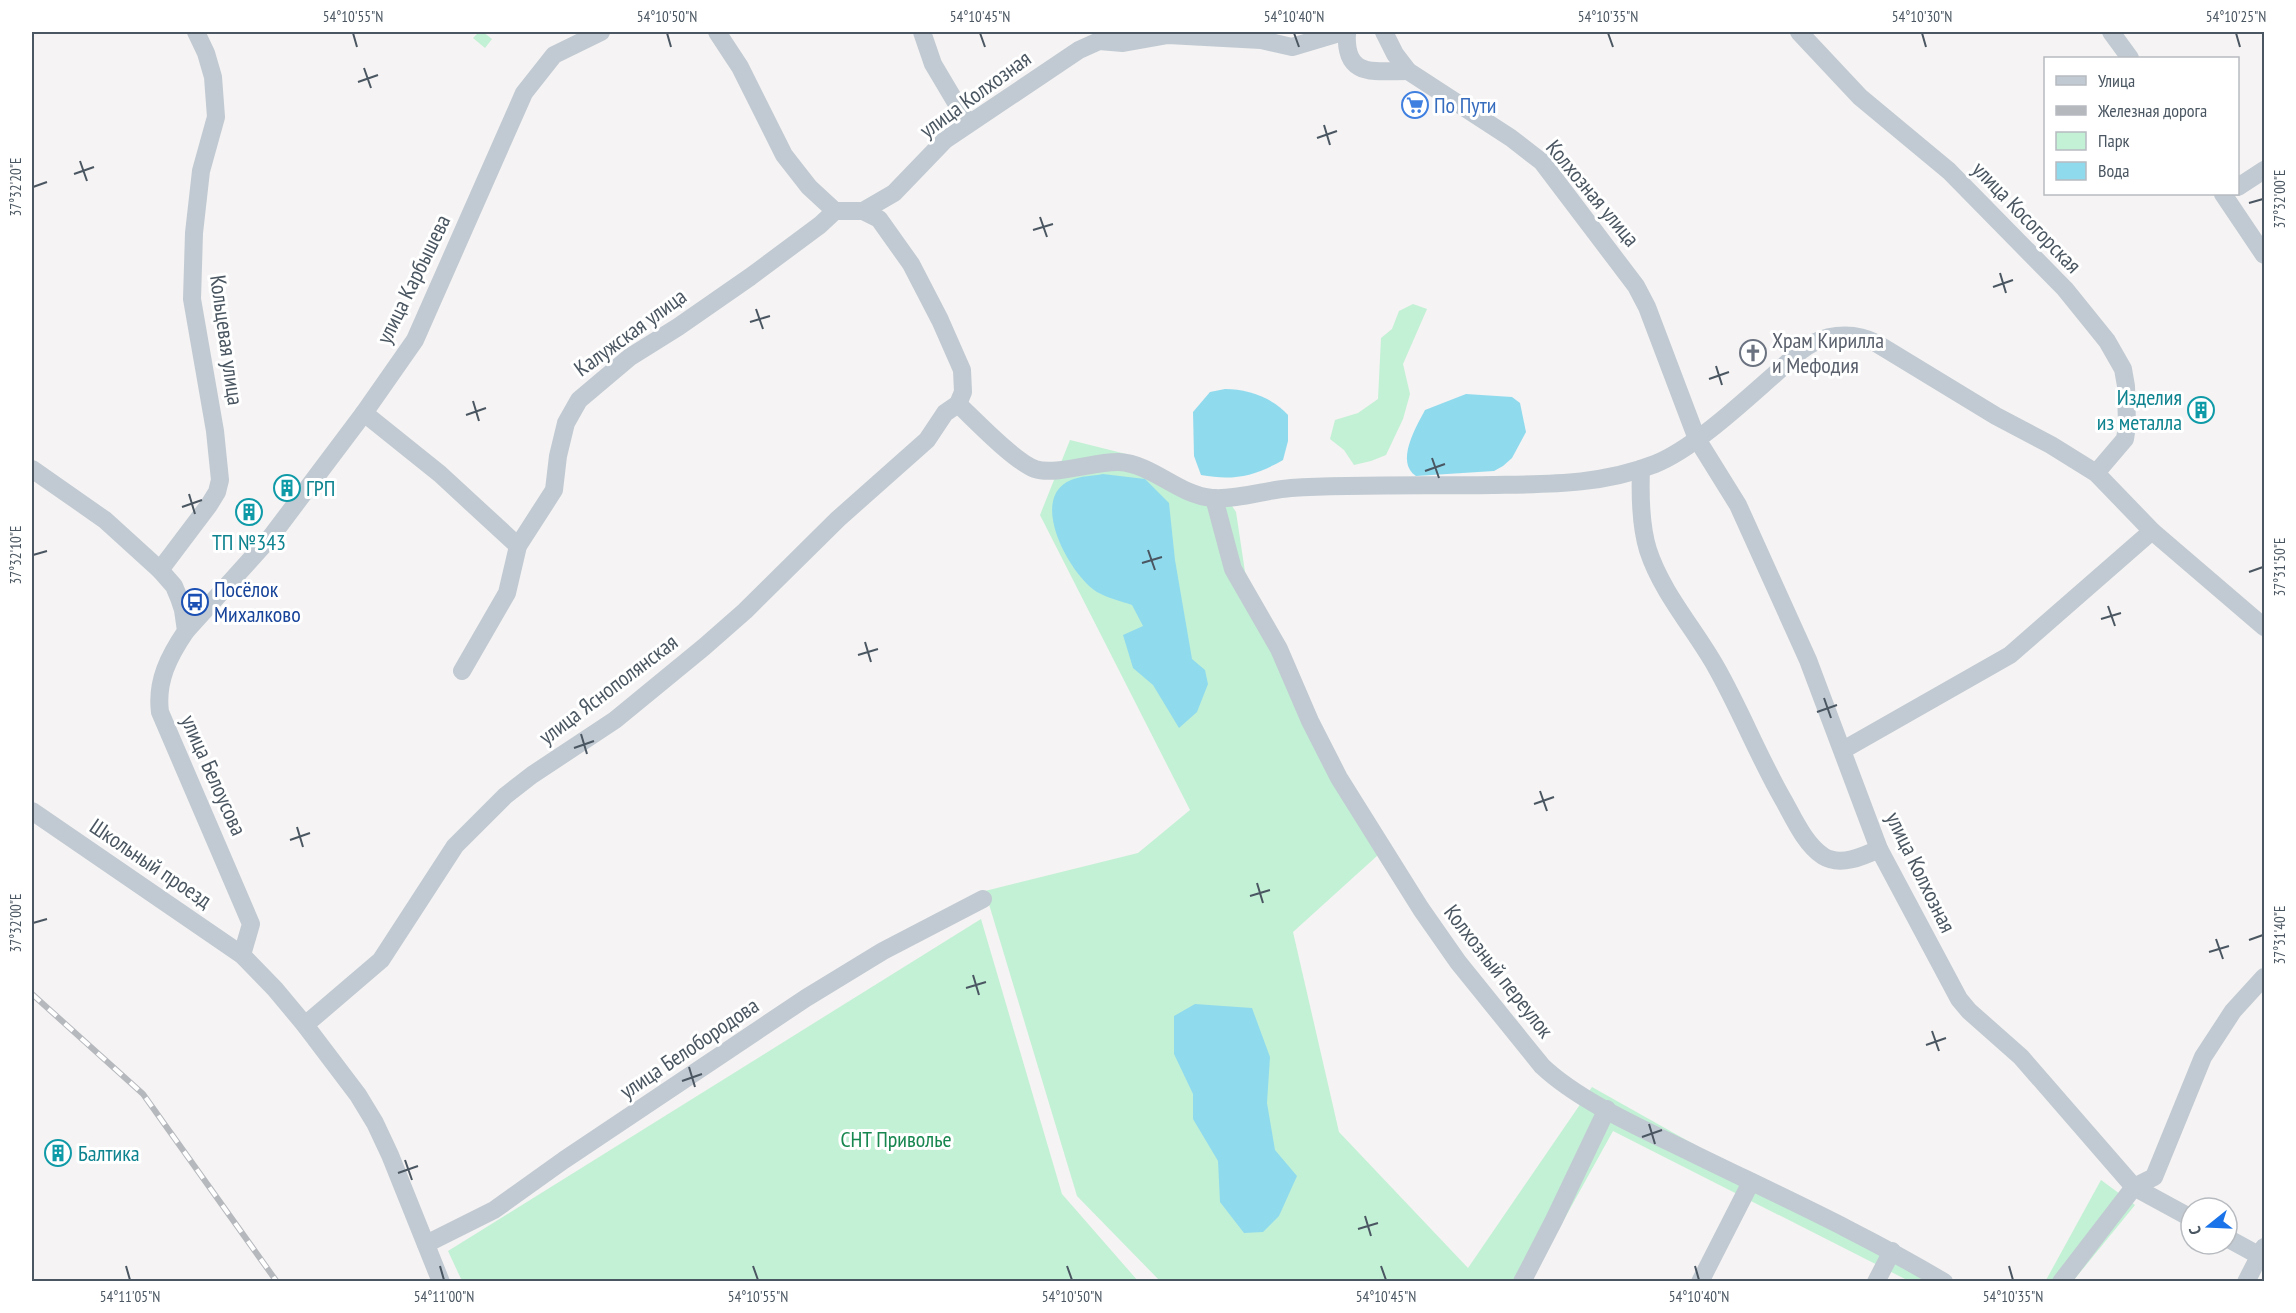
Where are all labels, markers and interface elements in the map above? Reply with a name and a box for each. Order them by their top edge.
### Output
text: 54°10'55"N [323,7,383,26]
text: 54°10'50"N [637,7,697,26]
text: 54°10'45"N [950,7,1010,26]
text: 54°10'40"N [1264,7,1324,26]
text: 54°10'35"N [1578,7,1638,26]
text: 54°10'30"N [1892,7,1952,26]
text: 54°10'25"N [2206,7,2266,26]
street label: улица Колхозная [914,44,1036,144]
legend [2044,57,2239,195]
text: Улица [2098,69,2135,92]
supermarket icon: По Пути [1400,90,1430,120]
place label: По Пути [1434,91,1496,119]
text: Железная дорога [2097,99,2207,122]
text: Парк [2098,129,2129,152]
street label: Колхозная улица [1540,134,1646,252]
street label: улица Косогорская [1967,155,2087,279]
text: 37°32'20"E [6,157,25,217]
text: Вода [2098,159,2129,182]
text: 37°32'00"E [2270,169,2289,229]
street label: улица Карбышева [370,210,456,348]
street label: Кольцевая улица [204,273,250,407]
street label: Калужская улица [568,282,692,382]
place label: Храм Кирилла и Мефодия [1772,326,1884,379]
church icon: Храм Кирилла и Мефодия [1738,338,1768,368]
place label: Изделия из металла [2097,383,2182,436]
building icon: Изделия из металла [2186,395,2216,425]
building icon: ГРП [272,473,302,503]
place label: ГРП [306,474,335,502]
building icon: ТП №343 [234,497,264,527]
text: 37°32'10"E [6,525,25,585]
place label: ТП №343 [212,528,286,556]
text: 37°31'50"E [2270,537,2289,597]
place label: Посёлок Михалково [214,575,301,628]
bus stop icon: Посёлок Михалково [180,587,210,617]
street label: улица Яснополянская [533,628,683,750]
street label: улица Белоусова [175,710,253,840]
street label: улица Колхозная [1880,807,1962,937]
street label: Школьный проезд [85,812,218,914]
text: 37°32'00"E [6,893,25,953]
street label: Колхозный переулок [1438,899,1560,1044]
text: 37°31'40"E [2270,905,2289,965]
street label: улица Белобородова [614,991,764,1105]
park label: СНТ Приволье [841,1125,952,1153]
building icon: Балтика [43,1138,73,1168]
place label: Балтика [78,1139,140,1167]
north arrow [2179,1196,2239,1256]
text: С [2184,1223,2205,1237]
text: 54°11'05"N [100,1287,160,1306]
text: 54°11'00"N [414,1287,474,1306]
text: 54°10'55"N [728,1287,788,1306]
text: 54°10'50"N [1042,1287,1102,1306]
text: 54°10'45"N [1356,1287,1416,1306]
text: 54°10'40"N [1669,1287,1729,1306]
text: 54°10'35"N [1983,1287,2043,1306]

